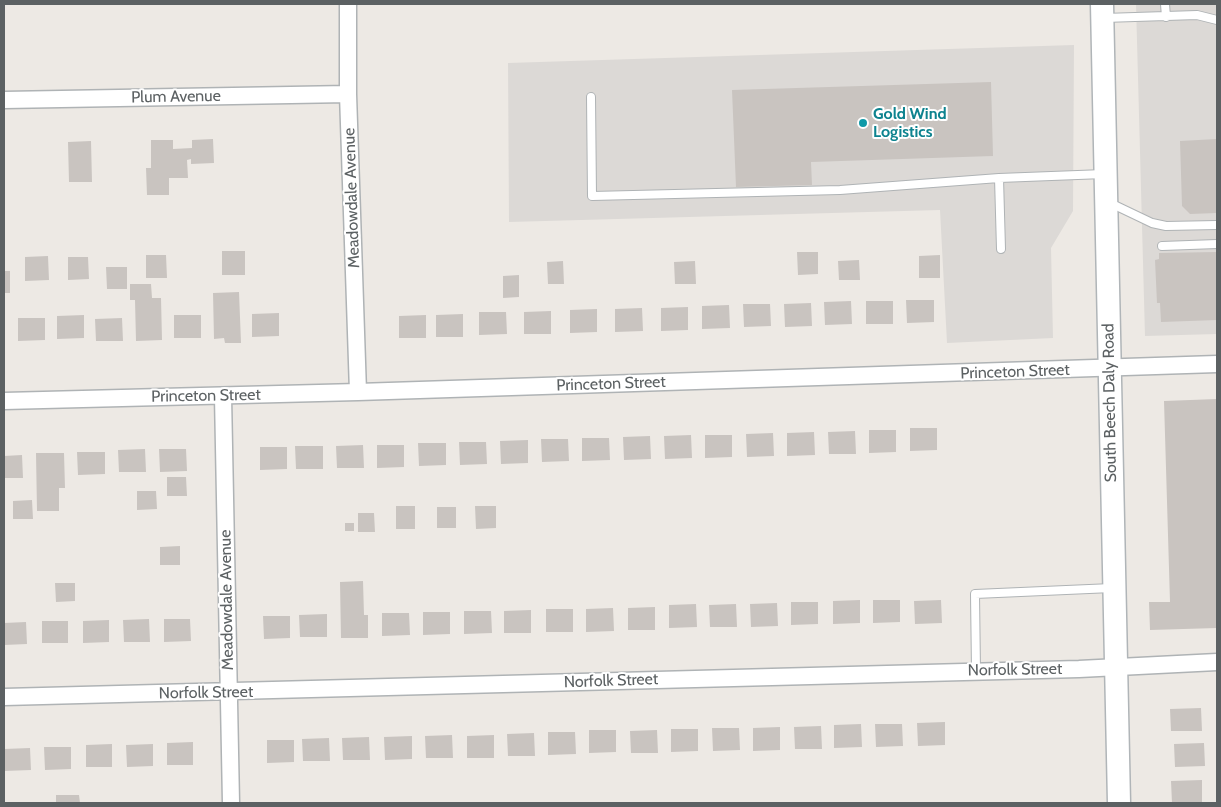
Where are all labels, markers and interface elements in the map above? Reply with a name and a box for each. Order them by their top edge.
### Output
street label: Plum Avenue [131,87,221,107]
place label: Gold Wind Logistics [873,104,947,142]
marker: Gold Wind Logistics [857,117,869,129]
street label: Meadowdale Avenue [340,127,364,269]
street label: South Beech Daly Road [1099,323,1121,483]
street label: Princeton Street [960,360,1070,384]
street label: Princeton Street [556,372,666,396]
street label: Princeton Street [151,385,261,407]
street label: Meadowdale Avenue [216,530,238,670]
street label: Norfolk Street [968,660,1062,680]
street label: Norfolk Street [563,670,659,692]
street label: Norfolk Street [159,683,253,703]

